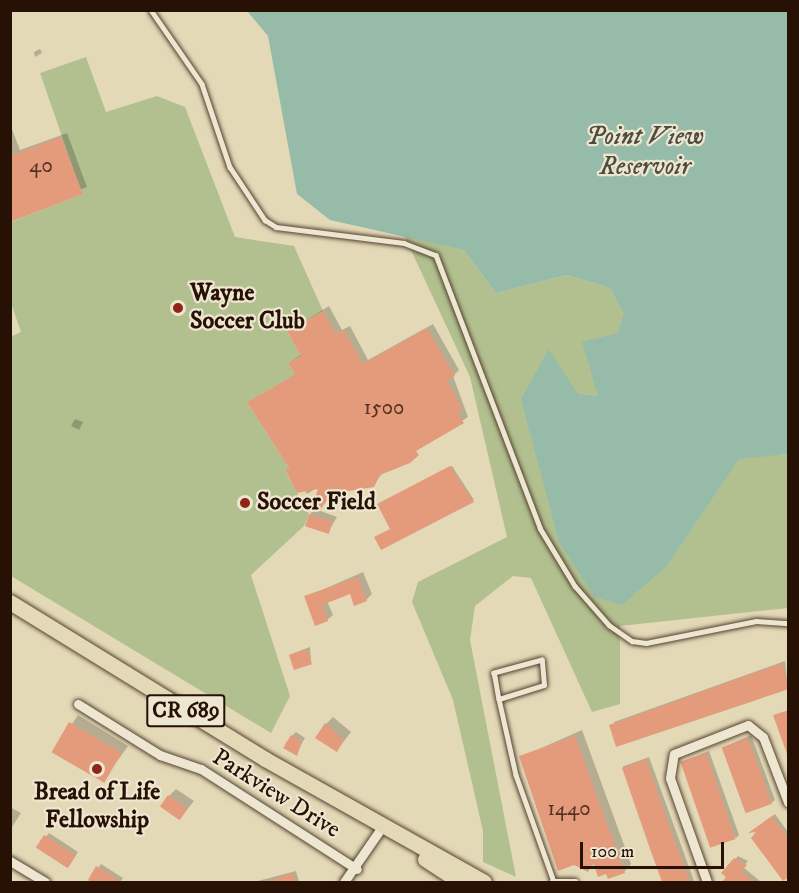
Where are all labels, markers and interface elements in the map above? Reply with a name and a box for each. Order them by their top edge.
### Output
water label: Point View Reservoir [586,121,704,182]
house number: 40 [29,153,53,179]
place label: Wayne Soccer Club [190,280,305,336]
marker: Wayne Soccer Club [171,301,185,315]
house number: 1500 [364,395,404,421]
place label: Soccer Field [257,489,376,517]
marker: Soccer Field [238,496,252,510]
road number: CR 689 [146,692,226,730]
street label: Parkview Drive [207,743,345,845]
marker: Bread of Life Fellowship [90,762,104,776]
place label: Bread of Life Fellowship [34,779,160,835]
house number: 1440 [547,796,591,822]
scale bar [583,830,727,868]
text: 100 m [591,841,634,863]

